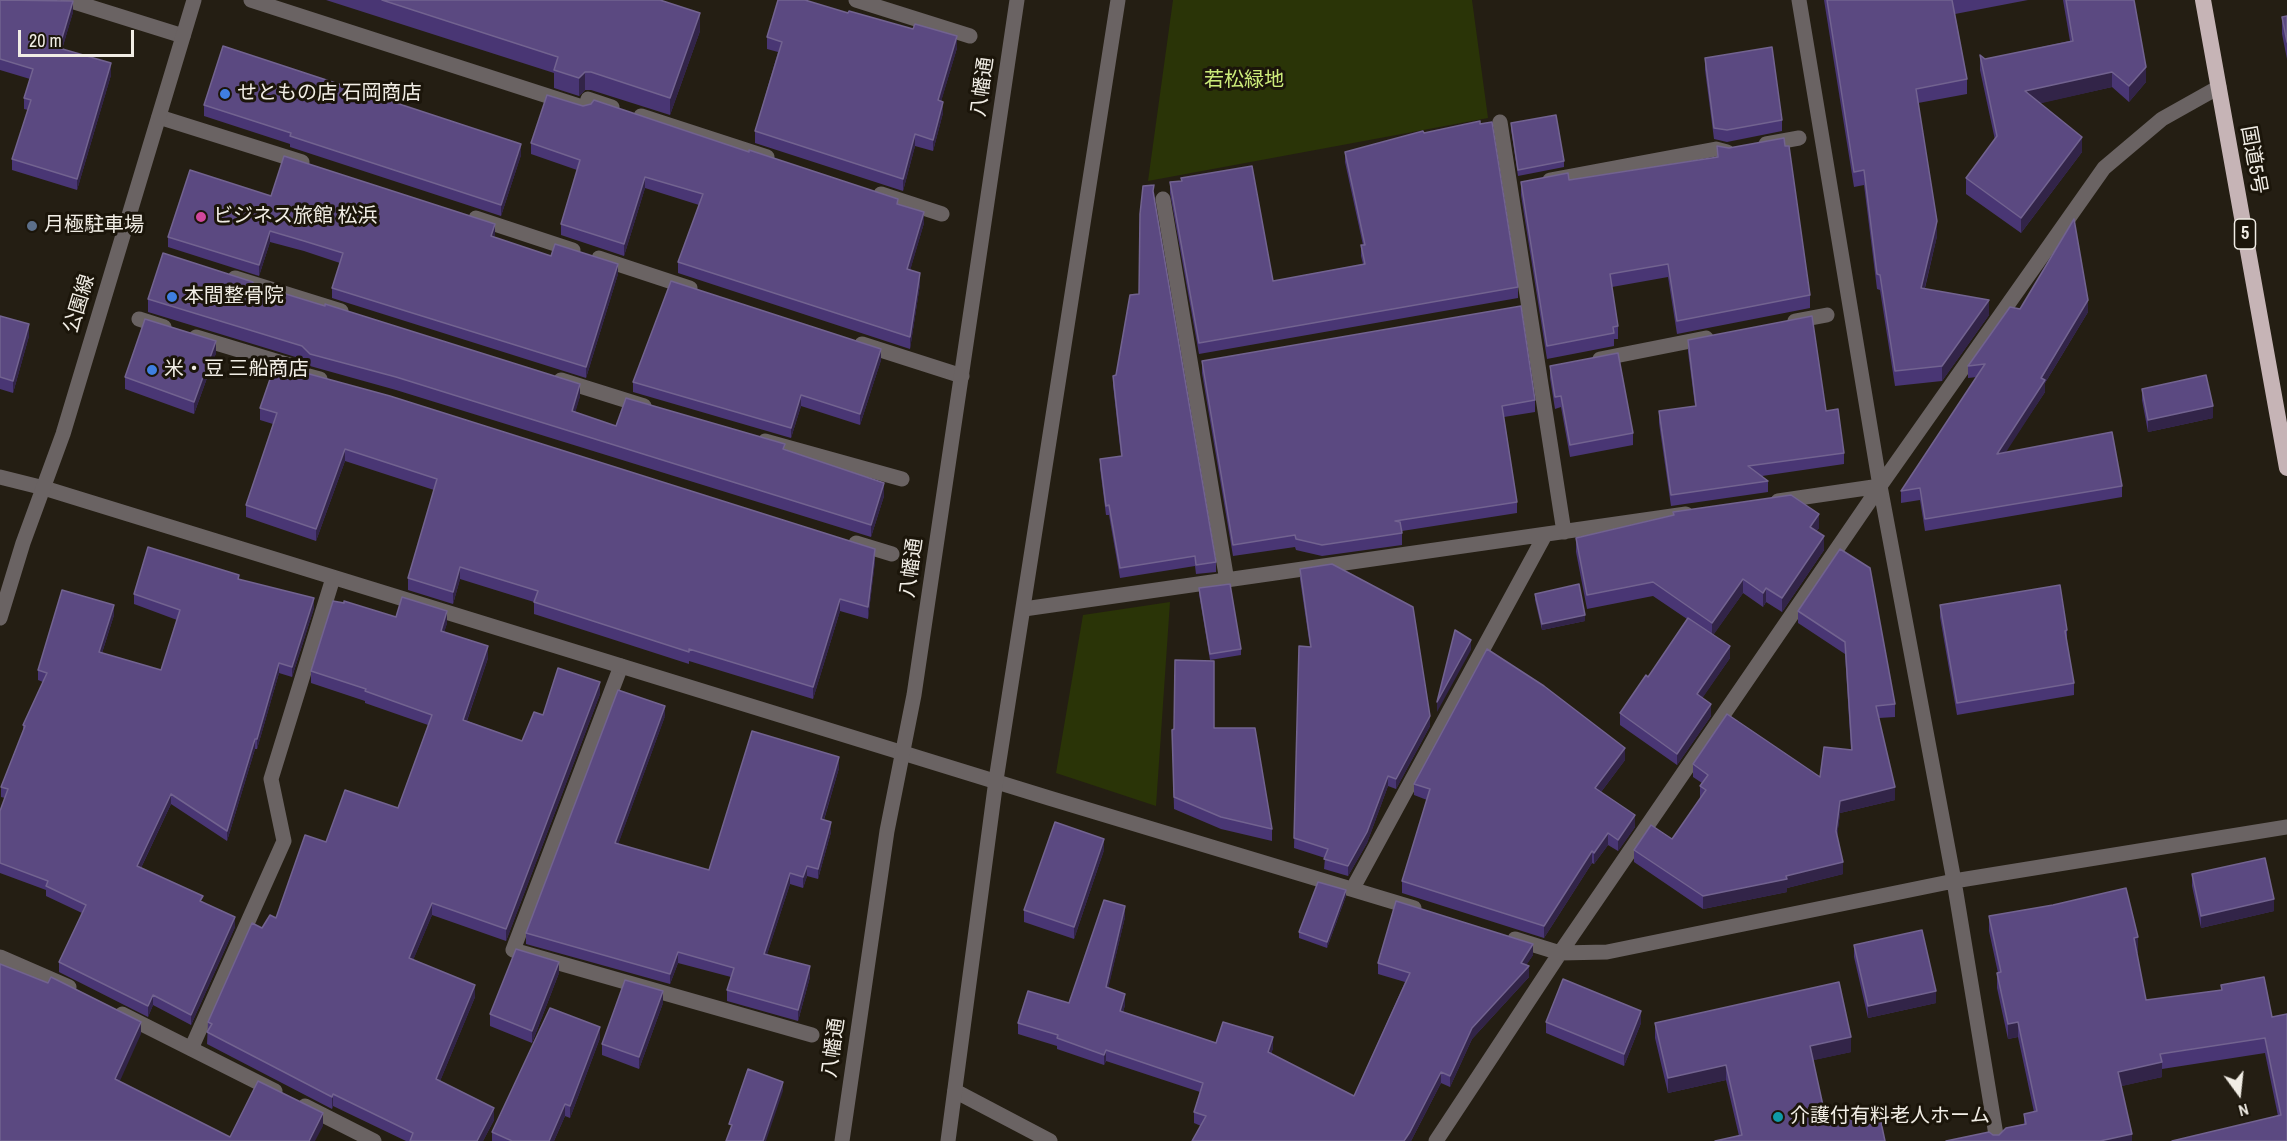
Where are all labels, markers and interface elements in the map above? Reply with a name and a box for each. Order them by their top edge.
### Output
scale bar [21,18,136,56]
text: 20 m [29,28,62,53]
street label: 八幡通 [967,56,999,118]
park label: 若松緑地 [1204,69,1284,93]
place label: せともの店 石岡商店 [237,82,422,106]
marker: せともの店 石岡商店 [218,87,232,101]
street label: 国道5号 [2235,124,2271,196]
place label: ビジネス旅館 松浜 [213,205,378,229]
marker: ビジネス旅館 松浜 [194,210,208,224]
place label: 月極駐車場 [44,214,144,238]
marker: 月極駐車場 [25,219,39,233]
road number: 5 [2234,219,2256,249]
street label: 公園線 [60,272,100,336]
place label: 本間整骨院 [184,285,284,309]
marker: 本間整骨院 [165,290,179,304]
place label: 米・豆 三船商店 [164,358,309,382]
marker: 米・豆 三船商店 [145,363,159,377]
street label: 八幡通 [896,537,928,599]
street label: 八幡通 [818,1017,850,1079]
north arrow [2209,1063,2269,1123]
text: N [2236,1099,2251,1122]
place label: 介護付有料老人ホーム [1790,1105,1990,1129]
marker: 介護付有料老人ホーム [1771,1110,1785,1124]

